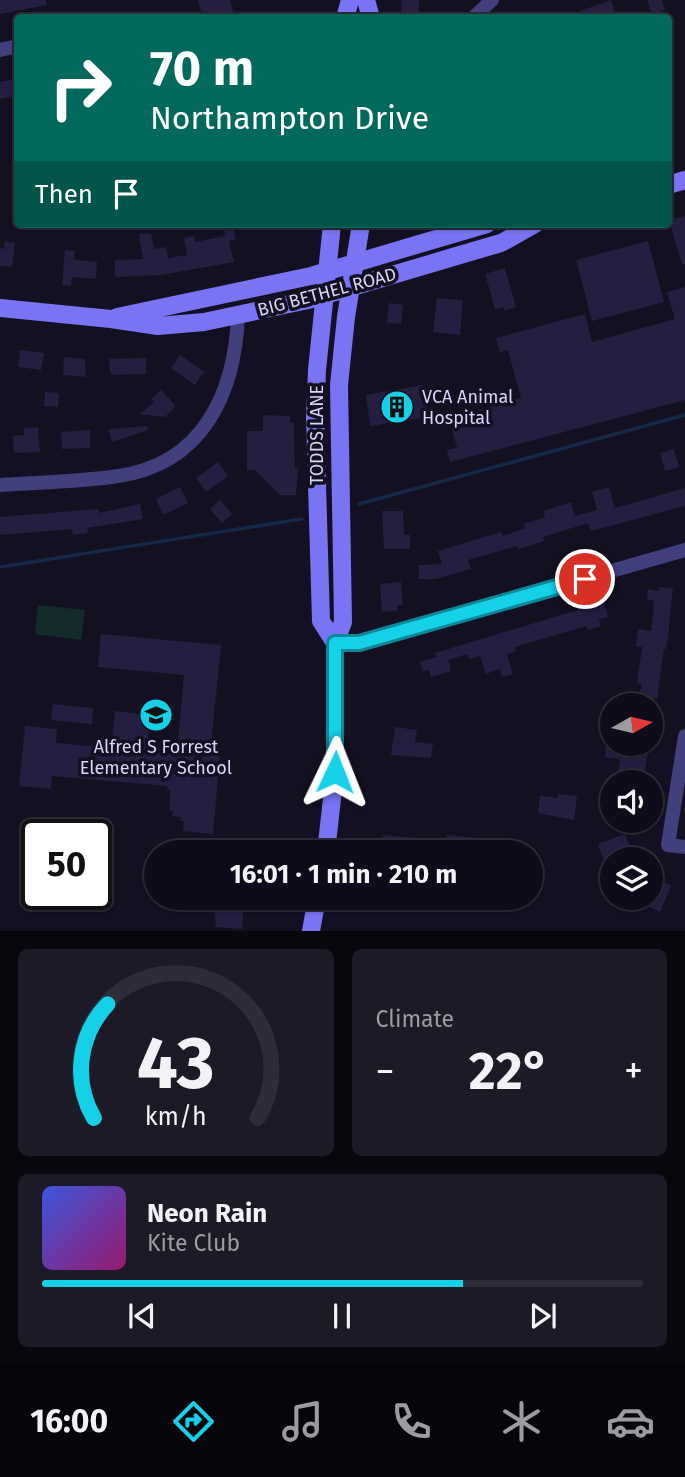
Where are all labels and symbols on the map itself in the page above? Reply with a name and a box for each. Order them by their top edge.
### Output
street label: BIG BETHEL ROAD [255,263,399,321]
street label: TODDS LANE [306,385,328,485]
place label: VCA Animal Hospital [422,386,513,429]
building icon: VCA Animal Hospital [378,388,416,426]
pin [555,549,615,609]
north arrow [600,693,663,756]
school or university icon: Alfred S Forrest Elementary School [137,696,175,734]
position arrow [298,735,372,809]
place label: Alfred S Forrest Elementary School [80,736,232,779]
speed limit sign: 50 [21,819,112,910]

